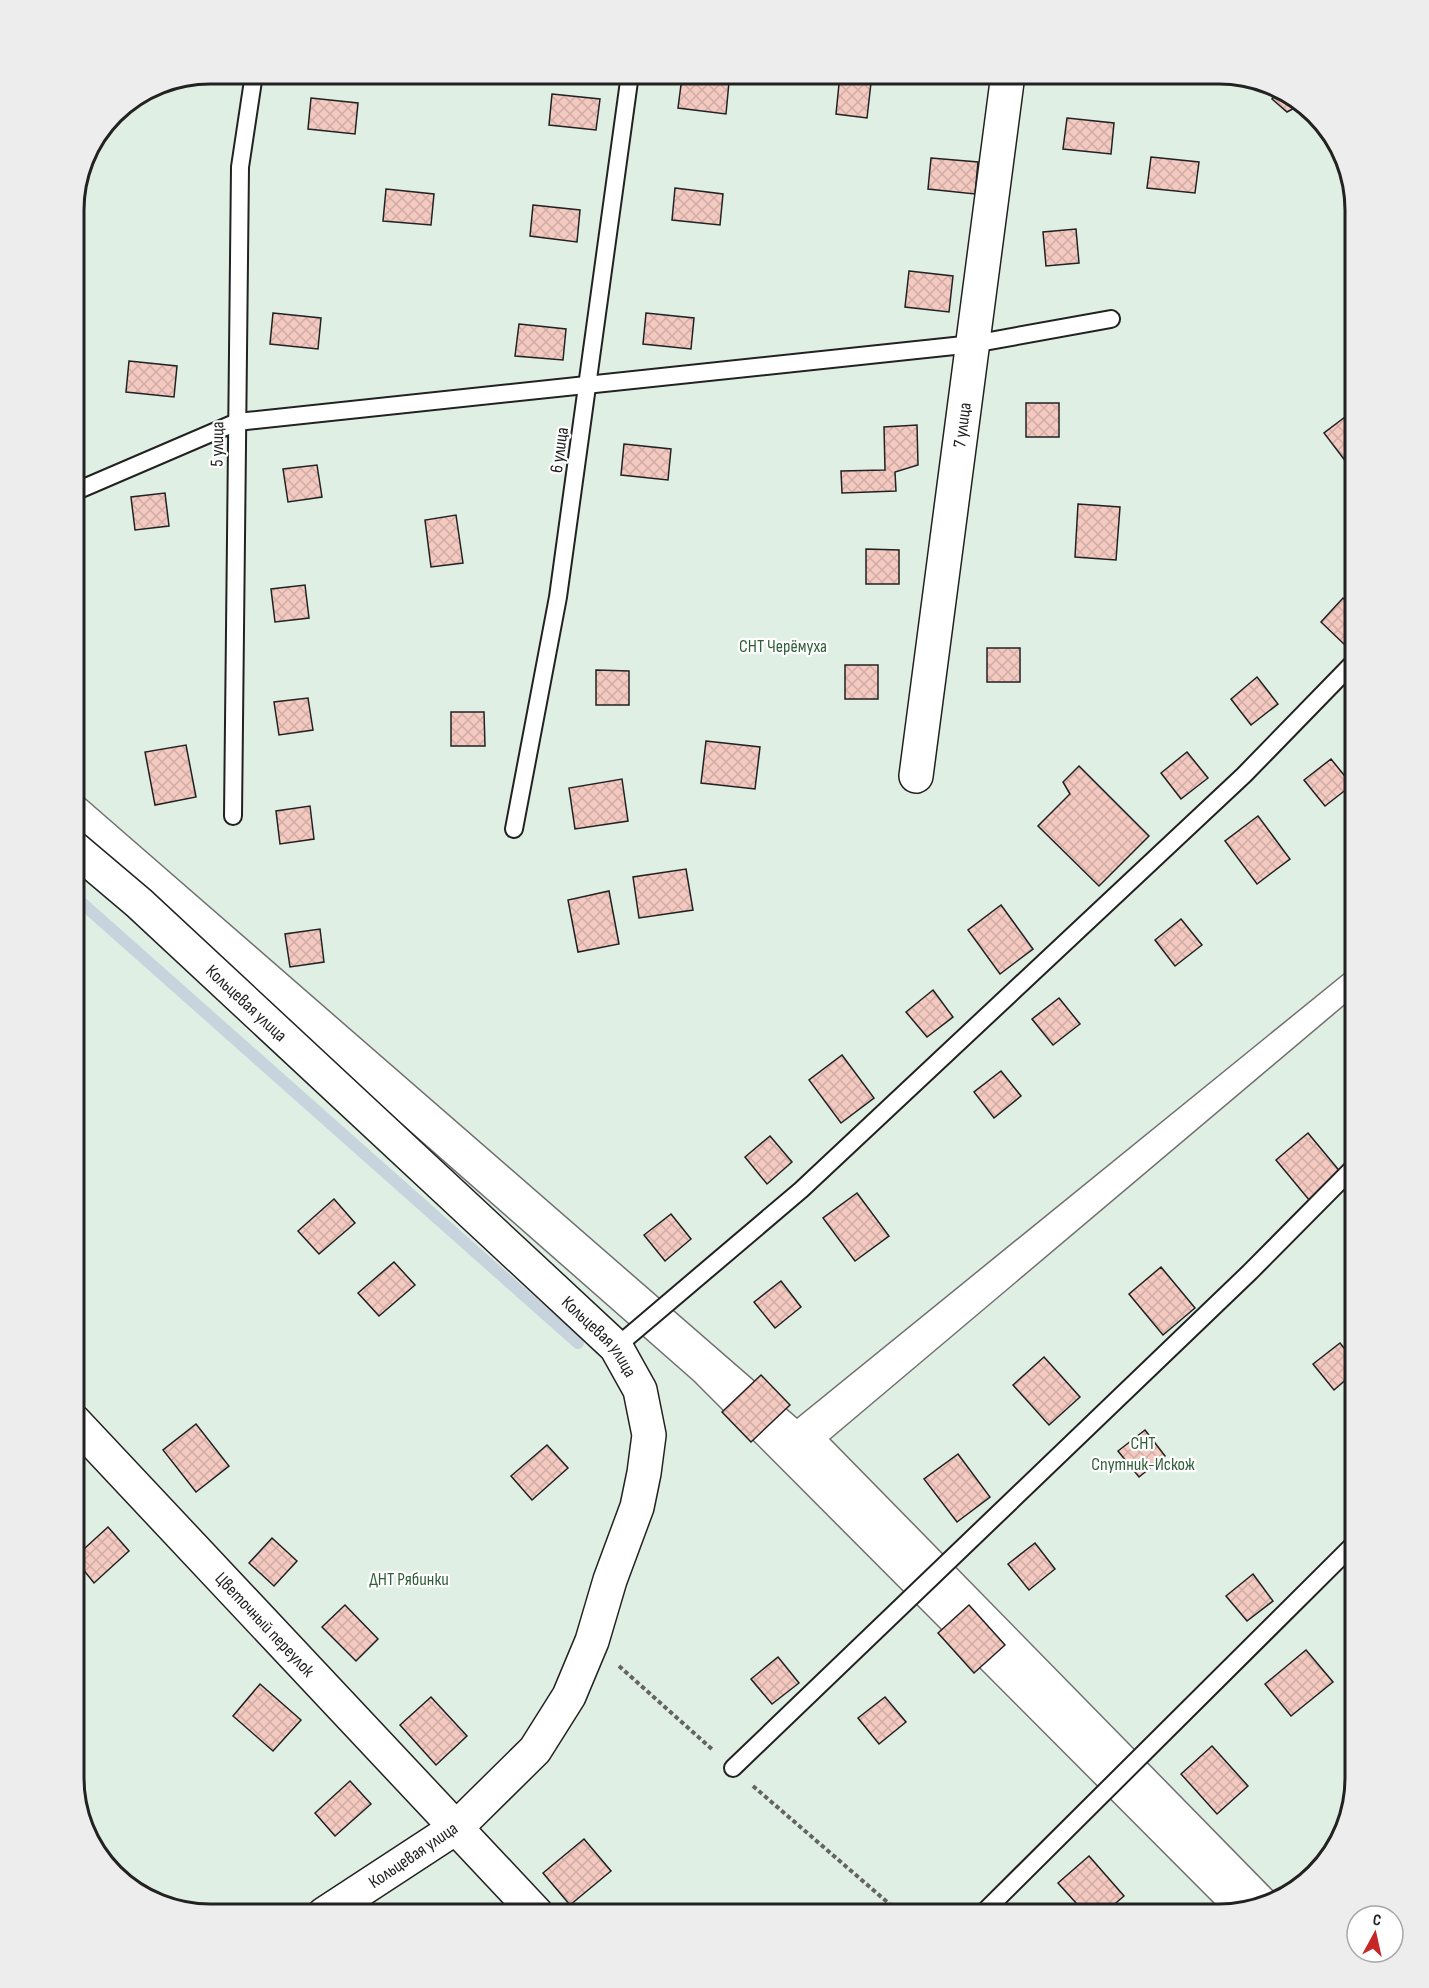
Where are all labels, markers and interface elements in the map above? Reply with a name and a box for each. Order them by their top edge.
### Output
street label: 7 улица [949,401,976,449]
street label: 5 улица [207,421,228,467]
street label: 6 улица [546,426,573,474]
park label: СНТ Черёмуха [739,636,827,657]
street label: Кольцевая улица [201,961,291,1046]
street label: Кольцевая улица [557,1292,641,1381]
park label: СНТ Спутник-Искож [1091,1433,1195,1475]
street label: Цветочный переулок [211,1568,319,1681]
park label: ДНТ Рябинки [369,1569,449,1590]
street label: Кольцевая улица [365,1818,462,1893]
north arrow [1345,1904,1405,1964]
text: С [1371,1911,1382,1931]

